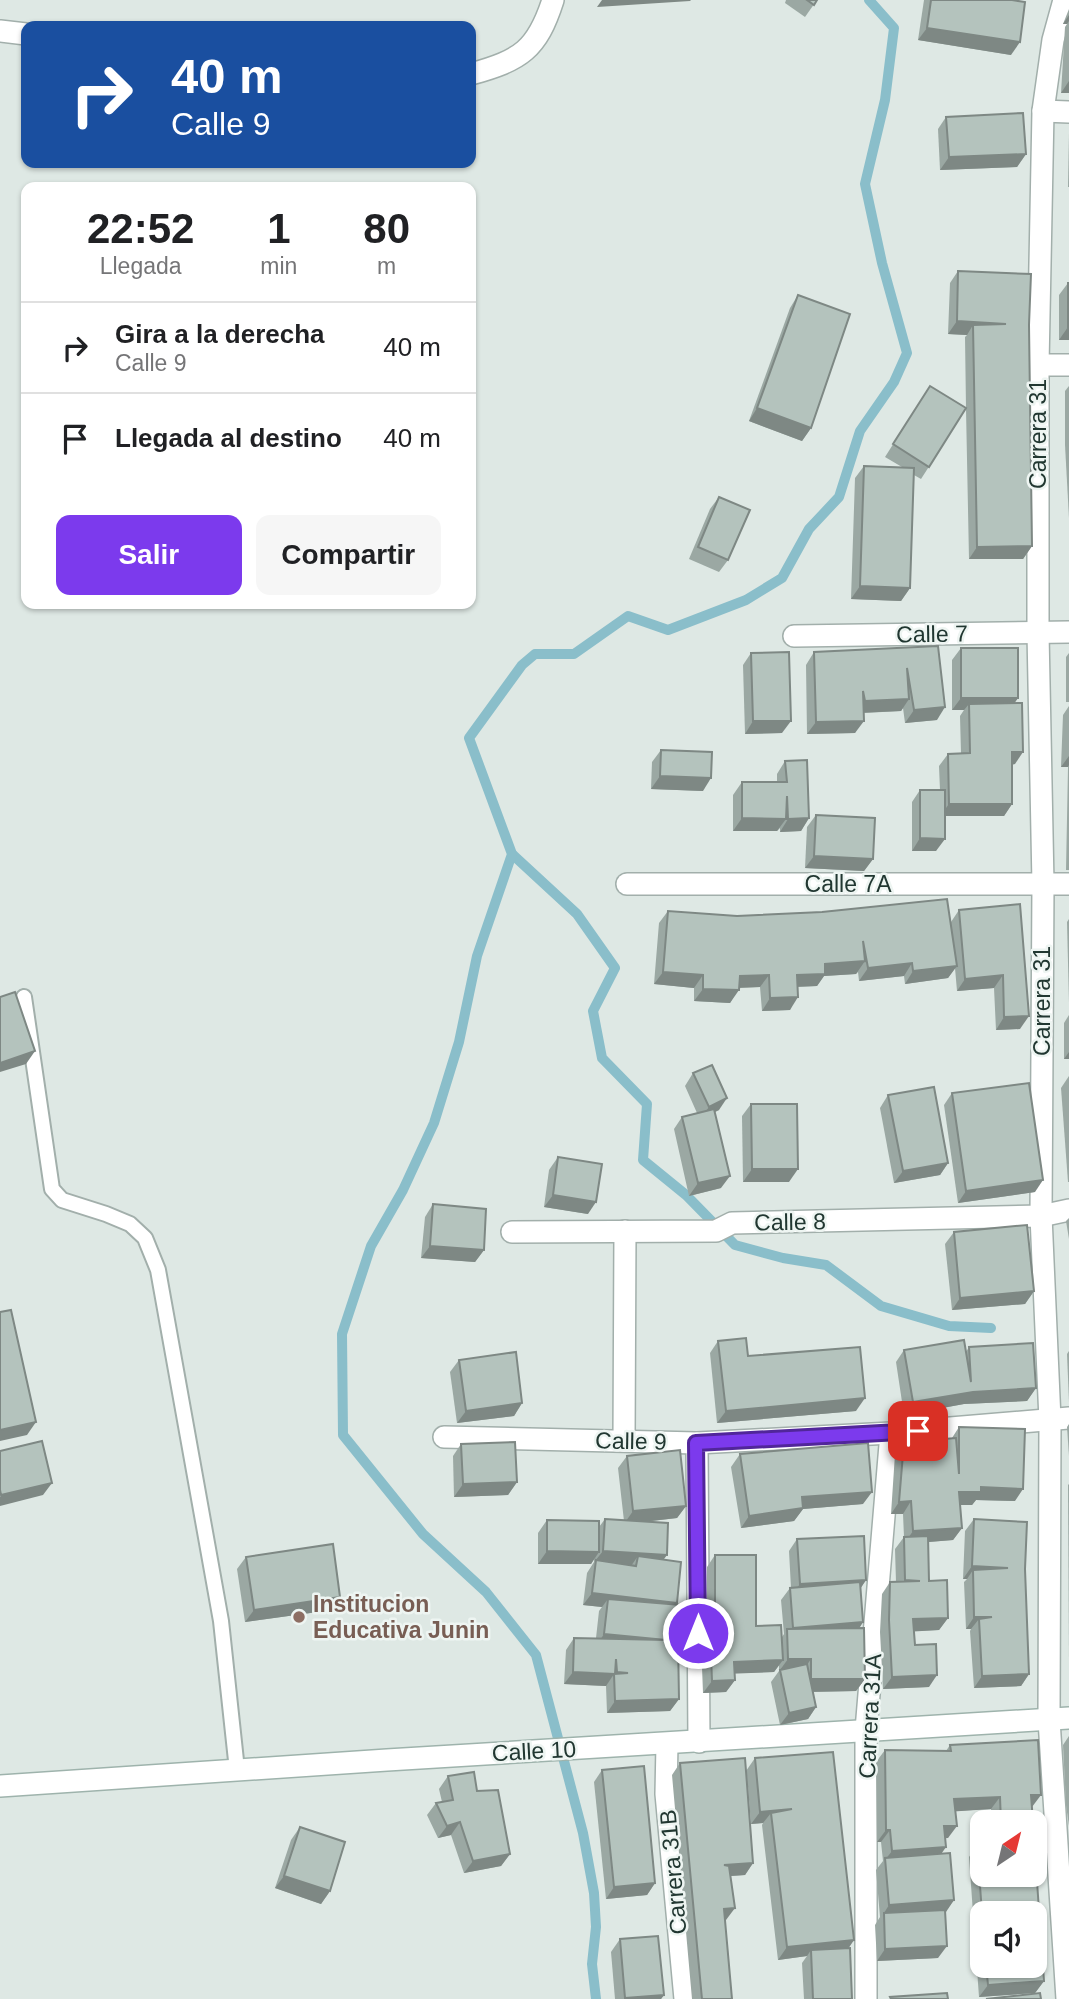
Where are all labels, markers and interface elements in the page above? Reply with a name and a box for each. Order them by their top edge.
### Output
icon: right [56,49,147,140]
text: 40 m [171,49,283,103]
text: Calle 9 [171,106,271,142]
text: 22:52 [87,205,194,252]
text: 1 [267,205,291,252]
text: 80 [363,205,410,252]
text: Llegada [100,253,182,279]
text: min [260,253,297,279]
text: m [377,253,396,279]
text: Gira a la derecha [115,319,325,349]
icon: right [56,329,94,367]
text: 40 m [383,332,441,362]
text: Calle 9 [115,350,187,376]
street label: Carrera 31 [1025,379,1051,489]
icon: arrive [56,420,94,458]
text: Llegada al destino [115,423,342,453]
text: 40 m [383,423,441,453]
button: Salir [56,515,242,595]
button: Compartir [256,515,441,595]
street label: Calle 7 [896,620,968,648]
street label: Calle 7A [805,871,892,897]
street label: Carrera 31 [1029,946,1055,1056]
street label: Calle 8 [754,1208,826,1236]
pin [888,1401,948,1461]
icon: arrive [899,1412,937,1450]
street label: Calle 9 [595,1427,667,1455]
place label: Institucion Educativa Junin [313,1591,489,1643]
position arrow [661,1596,735,1670]
marker: Institucion Educativa Junin [291,1609,307,1625]
street label: Carrera 31A [854,1652,886,1779]
street label: Calle 10 [491,1736,577,1766]
street label: Carrera 31B [655,1808,691,1936]
north arrow [970,1810,1046,1886]
map controls [970,1810,1047,1978]
button: sound [970,1901,1047,1978]

